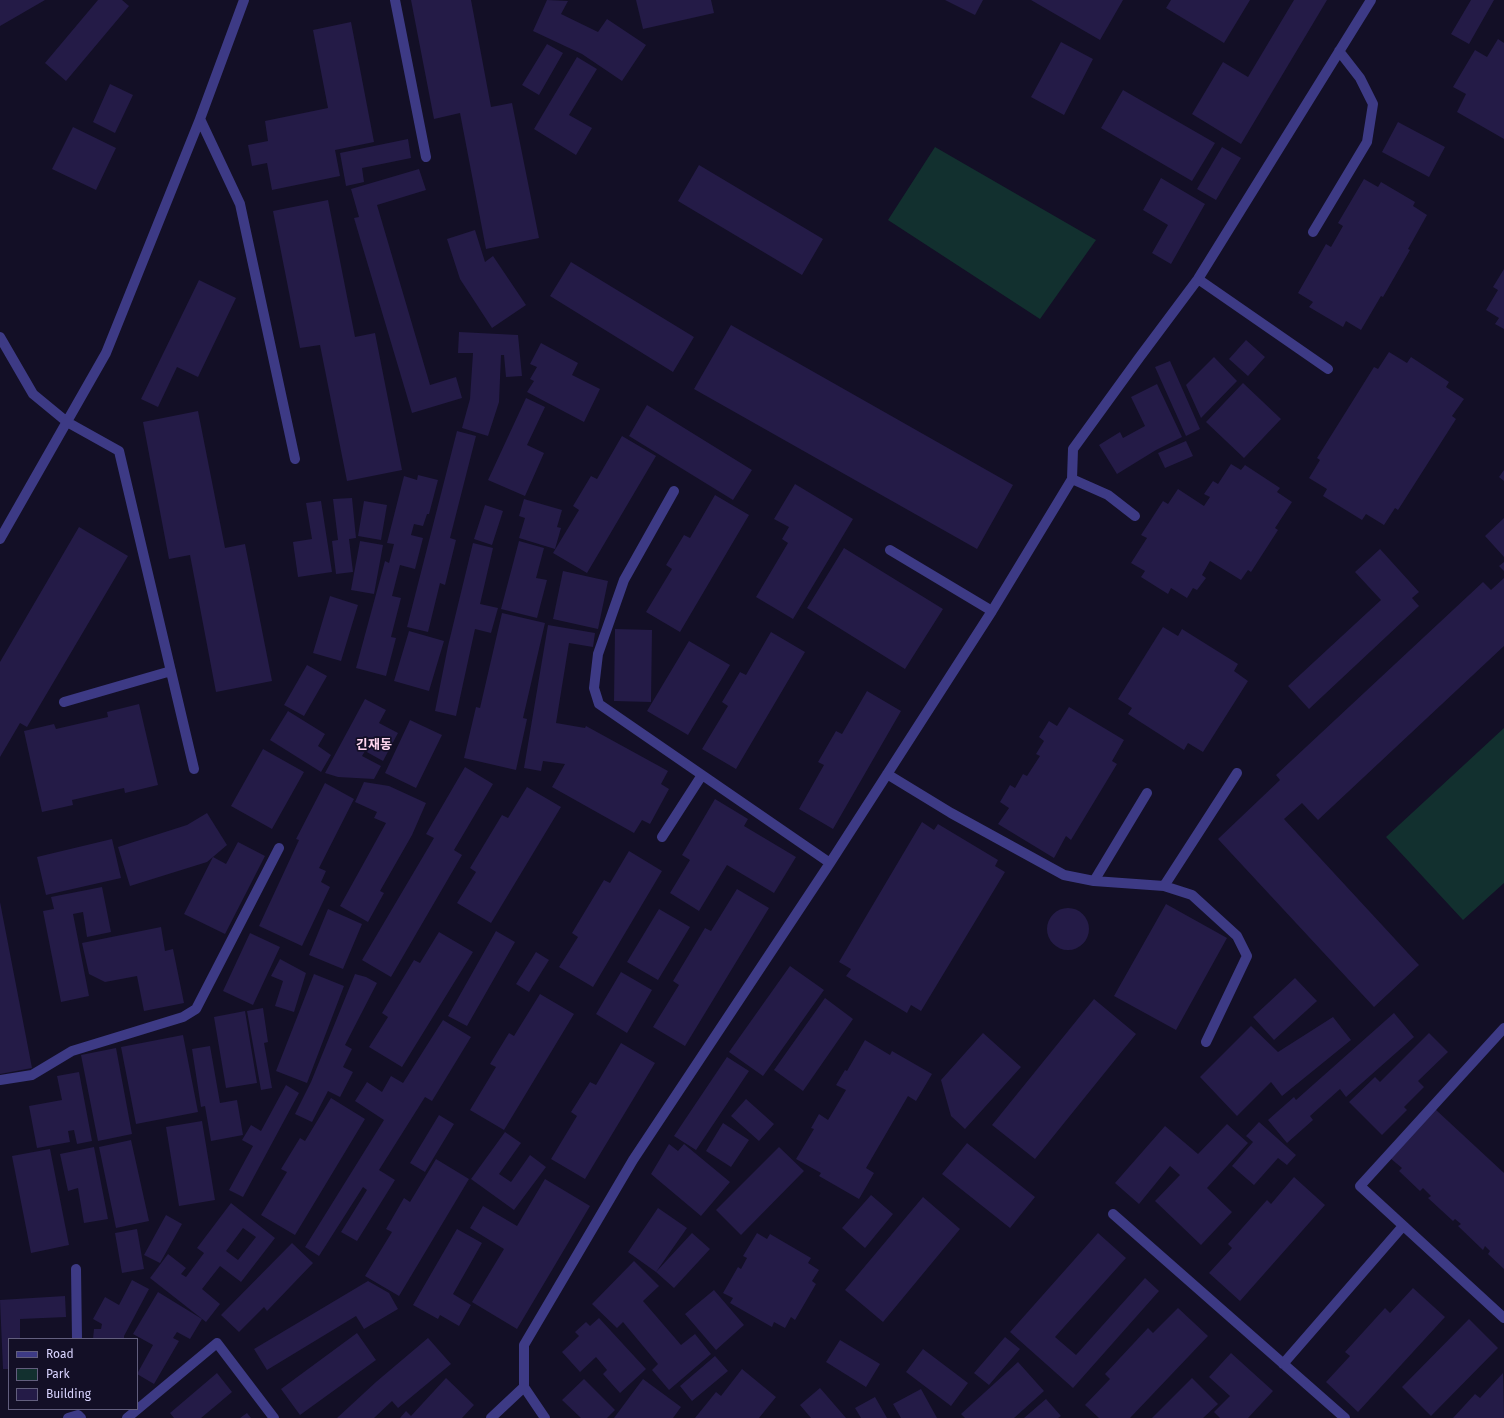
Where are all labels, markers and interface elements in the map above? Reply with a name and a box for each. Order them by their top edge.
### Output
district label: 긴재동 [356,737,392,753]
legend [8,1338,138,1410]
text: Road [46,1347,74,1361]
text: Park [46,1367,70,1381]
text: Building [46,1387,91,1401]

